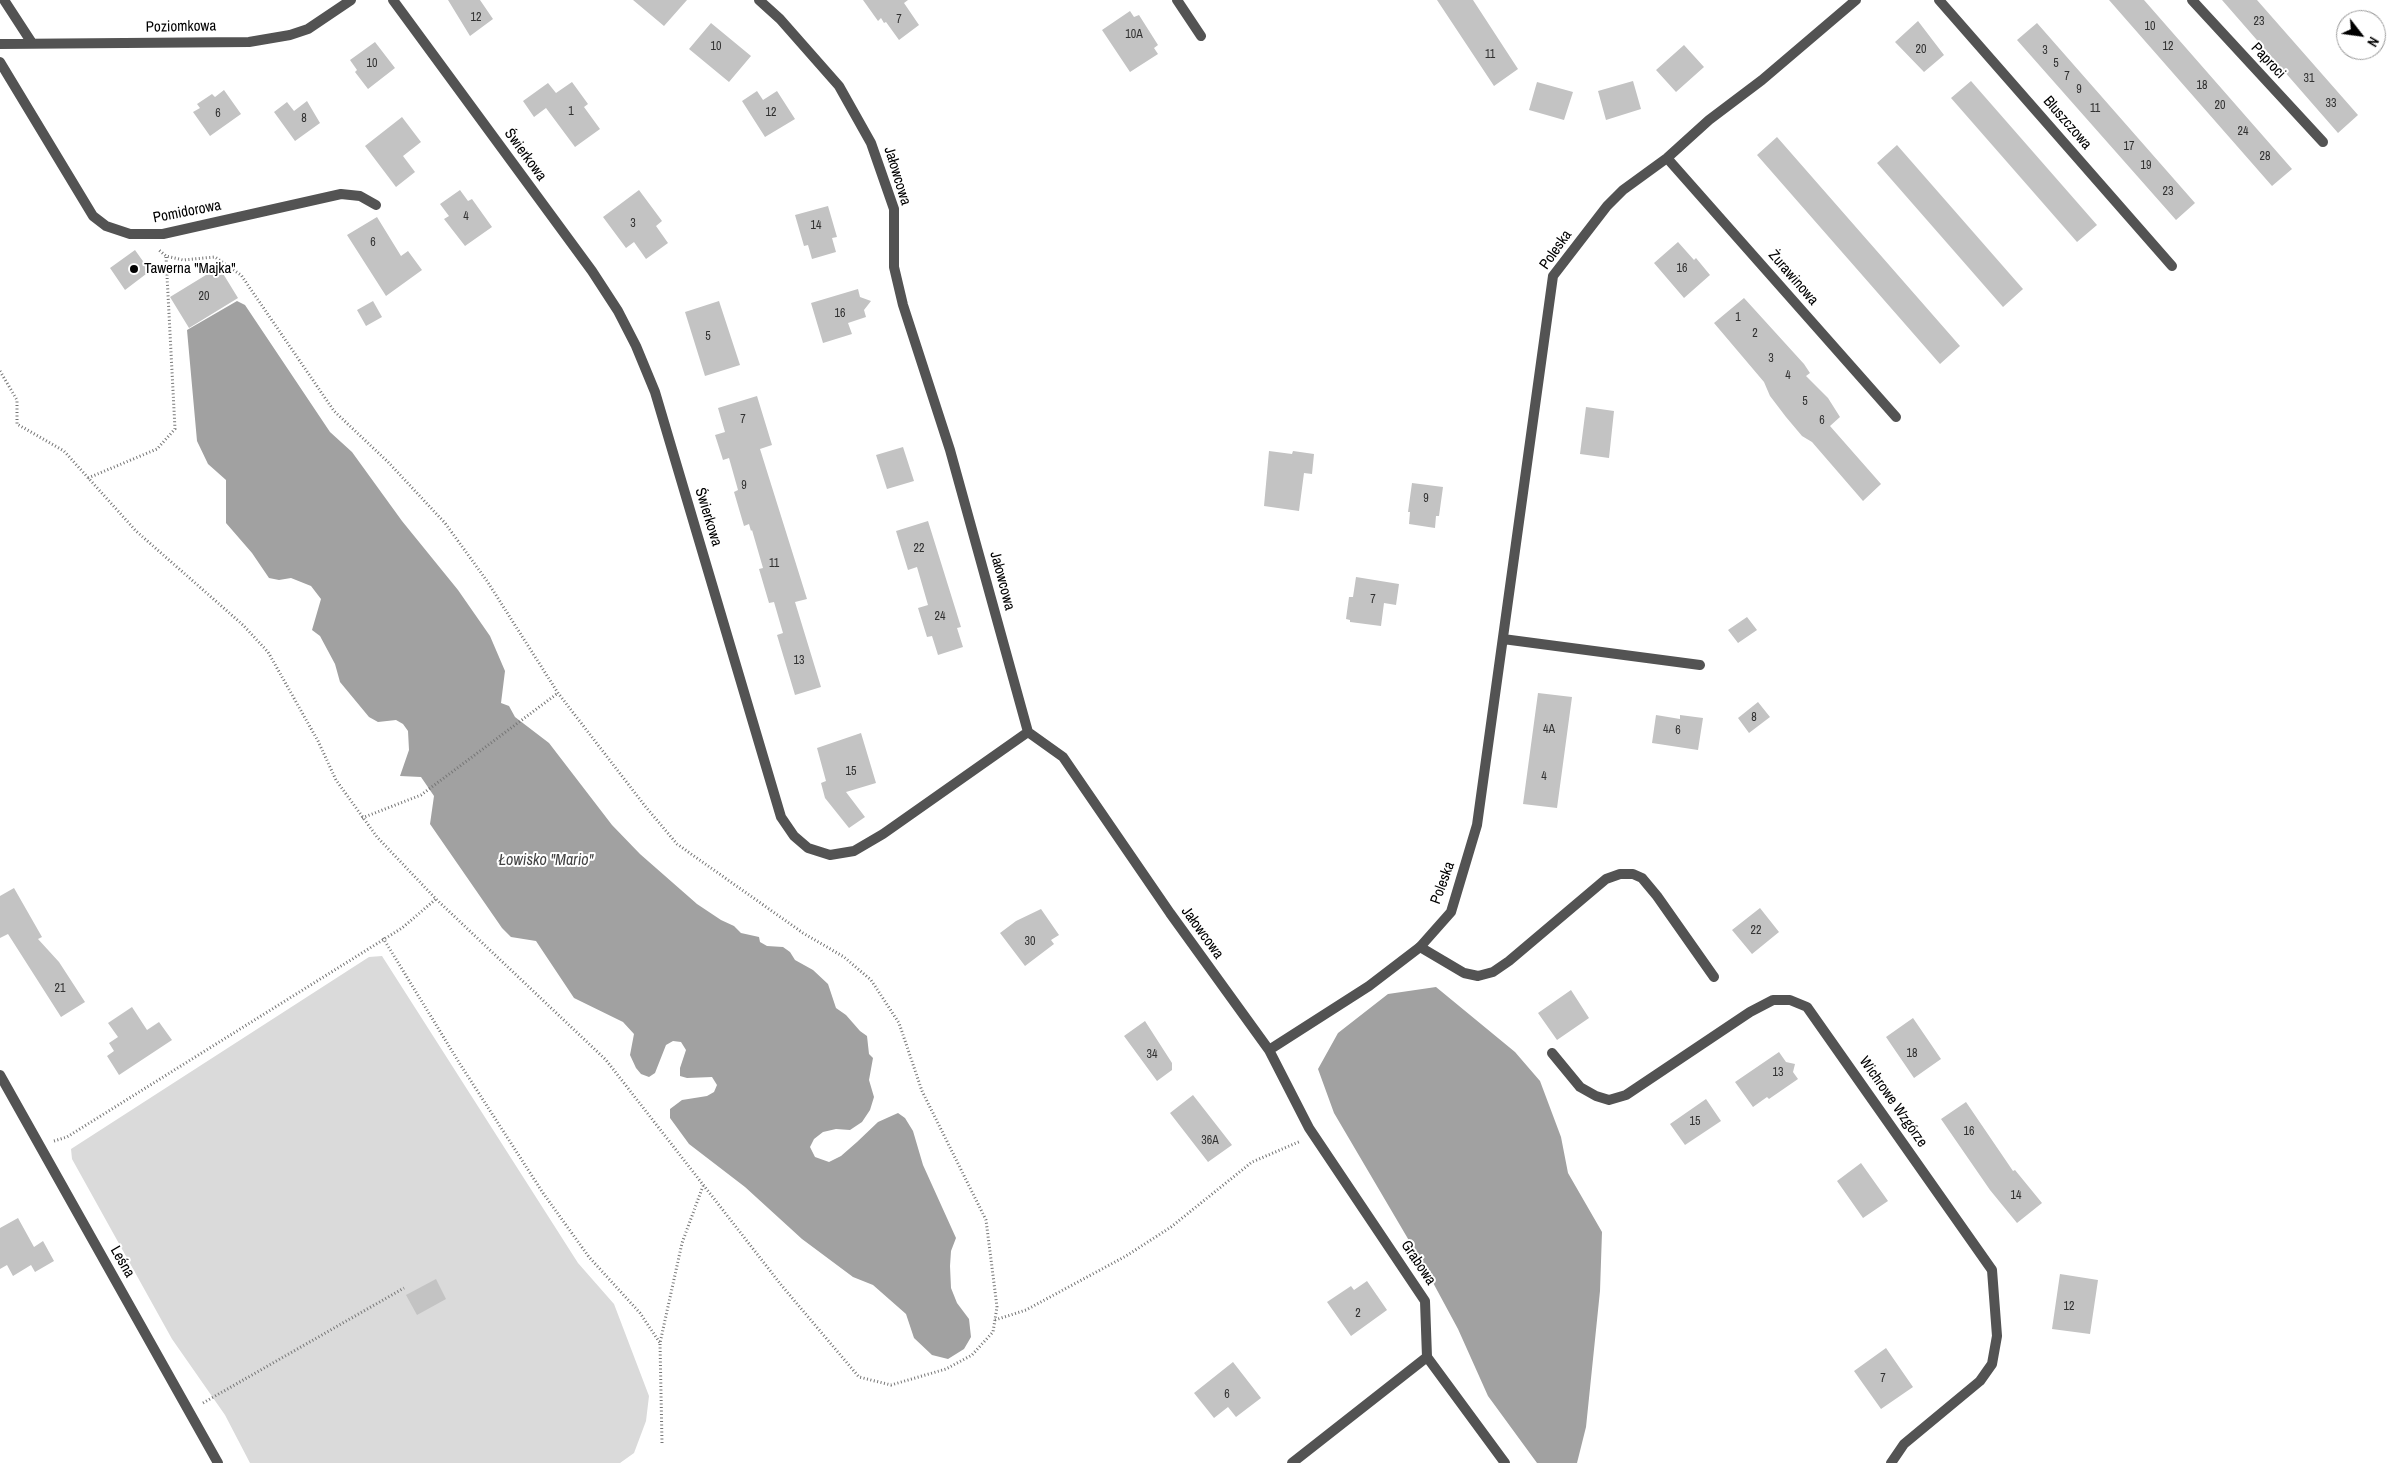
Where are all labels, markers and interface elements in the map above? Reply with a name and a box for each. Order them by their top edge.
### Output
north arrow [2336,10,2386,60]
house number: 12 [471,11,481,25]
house number: 7 [896,13,902,27]
house number: 23 [2254,15,2264,29]
street label: Poziomkowa [146,17,216,37]
house number: 10 [2145,20,2155,34]
house number: 10A [1125,28,1143,42]
text: N [2363,34,2383,50]
street label: Paproci [2247,39,2289,83]
house number: 10 [711,40,721,54]
house number: 12 [2163,40,2173,54]
house number: 20 [1916,43,1926,57]
house number: 3 [2042,44,2048,58]
house number: 11 [1485,48,1495,62]
house number: 10 [367,57,377,71]
house number: 5 [2053,57,2059,71]
house number: 7 [2064,70,2070,84]
house number: 31 [2304,72,2314,86]
house number: 18 [2197,79,2207,93]
house number: 9 [2076,83,2082,97]
street label: Bluszczowa [2039,93,2095,153]
house number: 33 [2326,97,2336,111]
house number: 20 [2215,99,2225,113]
house number: 11 [2090,102,2100,116]
house number: 1 [568,105,574,119]
house number: 12 [766,106,776,120]
house number: 6 [215,107,221,121]
house number: 8 [301,112,307,126]
street label: Świerkowa [500,125,550,185]
house number: 24 [2238,125,2248,139]
house number: 17 [2124,140,2134,154]
street label: Jałowcowa [880,145,914,207]
house number: 28 [2260,150,2270,164]
house number: 19 [2141,159,2151,173]
house number: 23 [2163,185,2173,199]
street label: Pomidorowa [151,197,223,227]
house number: 4 [463,210,469,224]
house number: 3 [630,217,636,231]
house number: 14 [811,219,821,233]
street label: Poleska [1536,227,1576,273]
house number: 6 [370,236,376,250]
street label: Żurawinowa [1764,247,1822,309]
place label: Tawerna "Majka" [144,260,236,278]
house number: 16 [1677,262,1687,276]
marker: Tawerna "Majka" [128,263,140,275]
house number: 20 [199,290,209,304]
house number: 16 [835,307,845,321]
house number: 1 [1735,311,1741,325]
house number: 2 [1752,327,1758,341]
house number: 5 [705,330,711,344]
house number: 3 [1768,352,1774,366]
house number: 4 [1785,369,1791,383]
house number: 5 [1802,395,1808,409]
house number: 7 [740,413,746,427]
house number: 6 [1819,414,1825,428]
house number: 9 [741,479,747,493]
street label: Świerkowa [691,486,725,548]
house number: 9 [1423,492,1429,506]
house number: 22 [914,542,924,556]
street label: Jałowcowa [986,550,1018,612]
house number: 11 [769,557,779,571]
house number: 7 [1370,593,1376,607]
house number: 24 [935,610,945,624]
house number: 13 [794,654,804,668]
house number: 8 [1751,711,1757,725]
house number: 4A [1543,723,1555,737]
house number: 6 [1675,724,1681,738]
house number: 15 [846,765,856,779]
house number: 4 [1541,770,1547,784]
water label: Łowisko "Mario" [499,851,593,871]
street label: Poleska [1427,859,1459,907]
street label: Jałowcowa [1177,903,1227,963]
house number: 22 [1751,924,1761,938]
house number: 30 [1025,935,1035,949]
house number: 21 [55,982,65,996]
house number: 18 [1907,1047,1917,1061]
house number: 34 [1147,1048,1157,1062]
street label: Wichrowe Wzgórze [1855,1053,1931,1151]
house number: 13 [1773,1066,1783,1080]
house number: 15 [1690,1115,1700,1129]
house number: 16 [1964,1125,1974,1139]
house number: 36A [1201,1134,1219,1148]
house number: 14 [2011,1189,2021,1203]
street label: Grabowa [1397,1237,1439,1289]
street label: Leśna [106,1243,138,1281]
house number: 12 [2064,1300,2074,1314]
house number: 2 [1355,1307,1361,1321]
house number: 7 [1880,1372,1886,1386]
house number: 6 [1224,1388,1230,1402]

